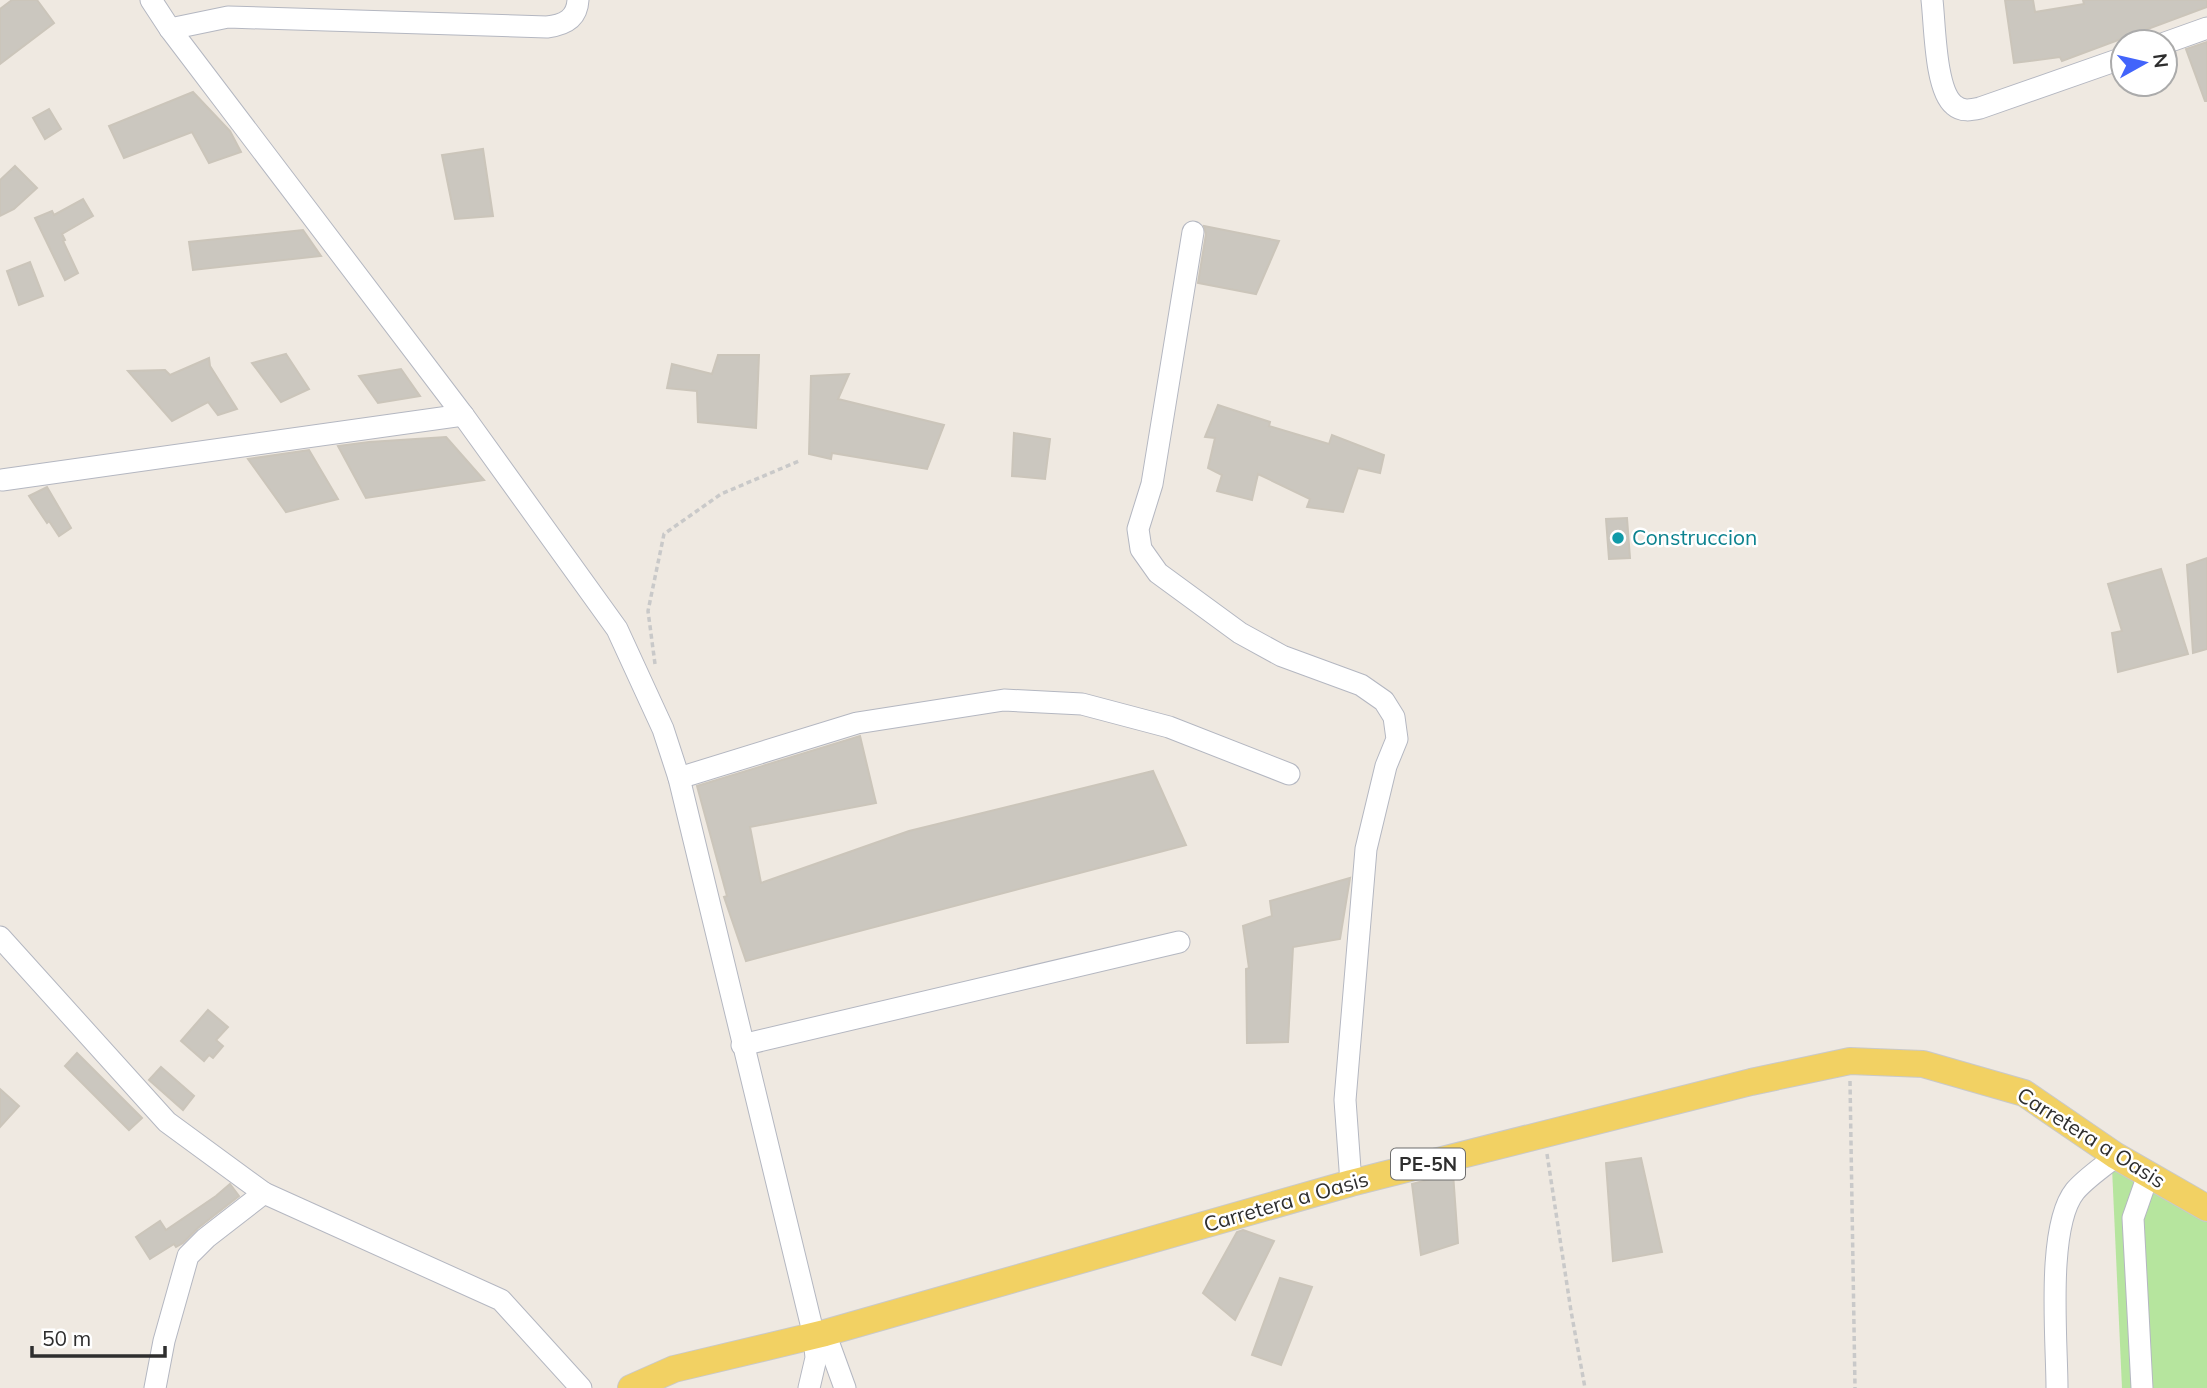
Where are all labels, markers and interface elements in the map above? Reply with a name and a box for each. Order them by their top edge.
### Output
north arrow [2109,28,2179,98]
text: N [2148,52,2174,69]
place label: Construccion [1632,524,1757,550]
marker: Construccion [1610,530,1626,546]
street label: Carretera a Oasis [2012,1081,2171,1193]
road number: PE-5N [1391,1148,1465,1180]
street label: Carretera a Oasis [1200,1165,1371,1237]
scale bar [32,1314,164,1358]
text: 50 m [42,1325,91,1351]

